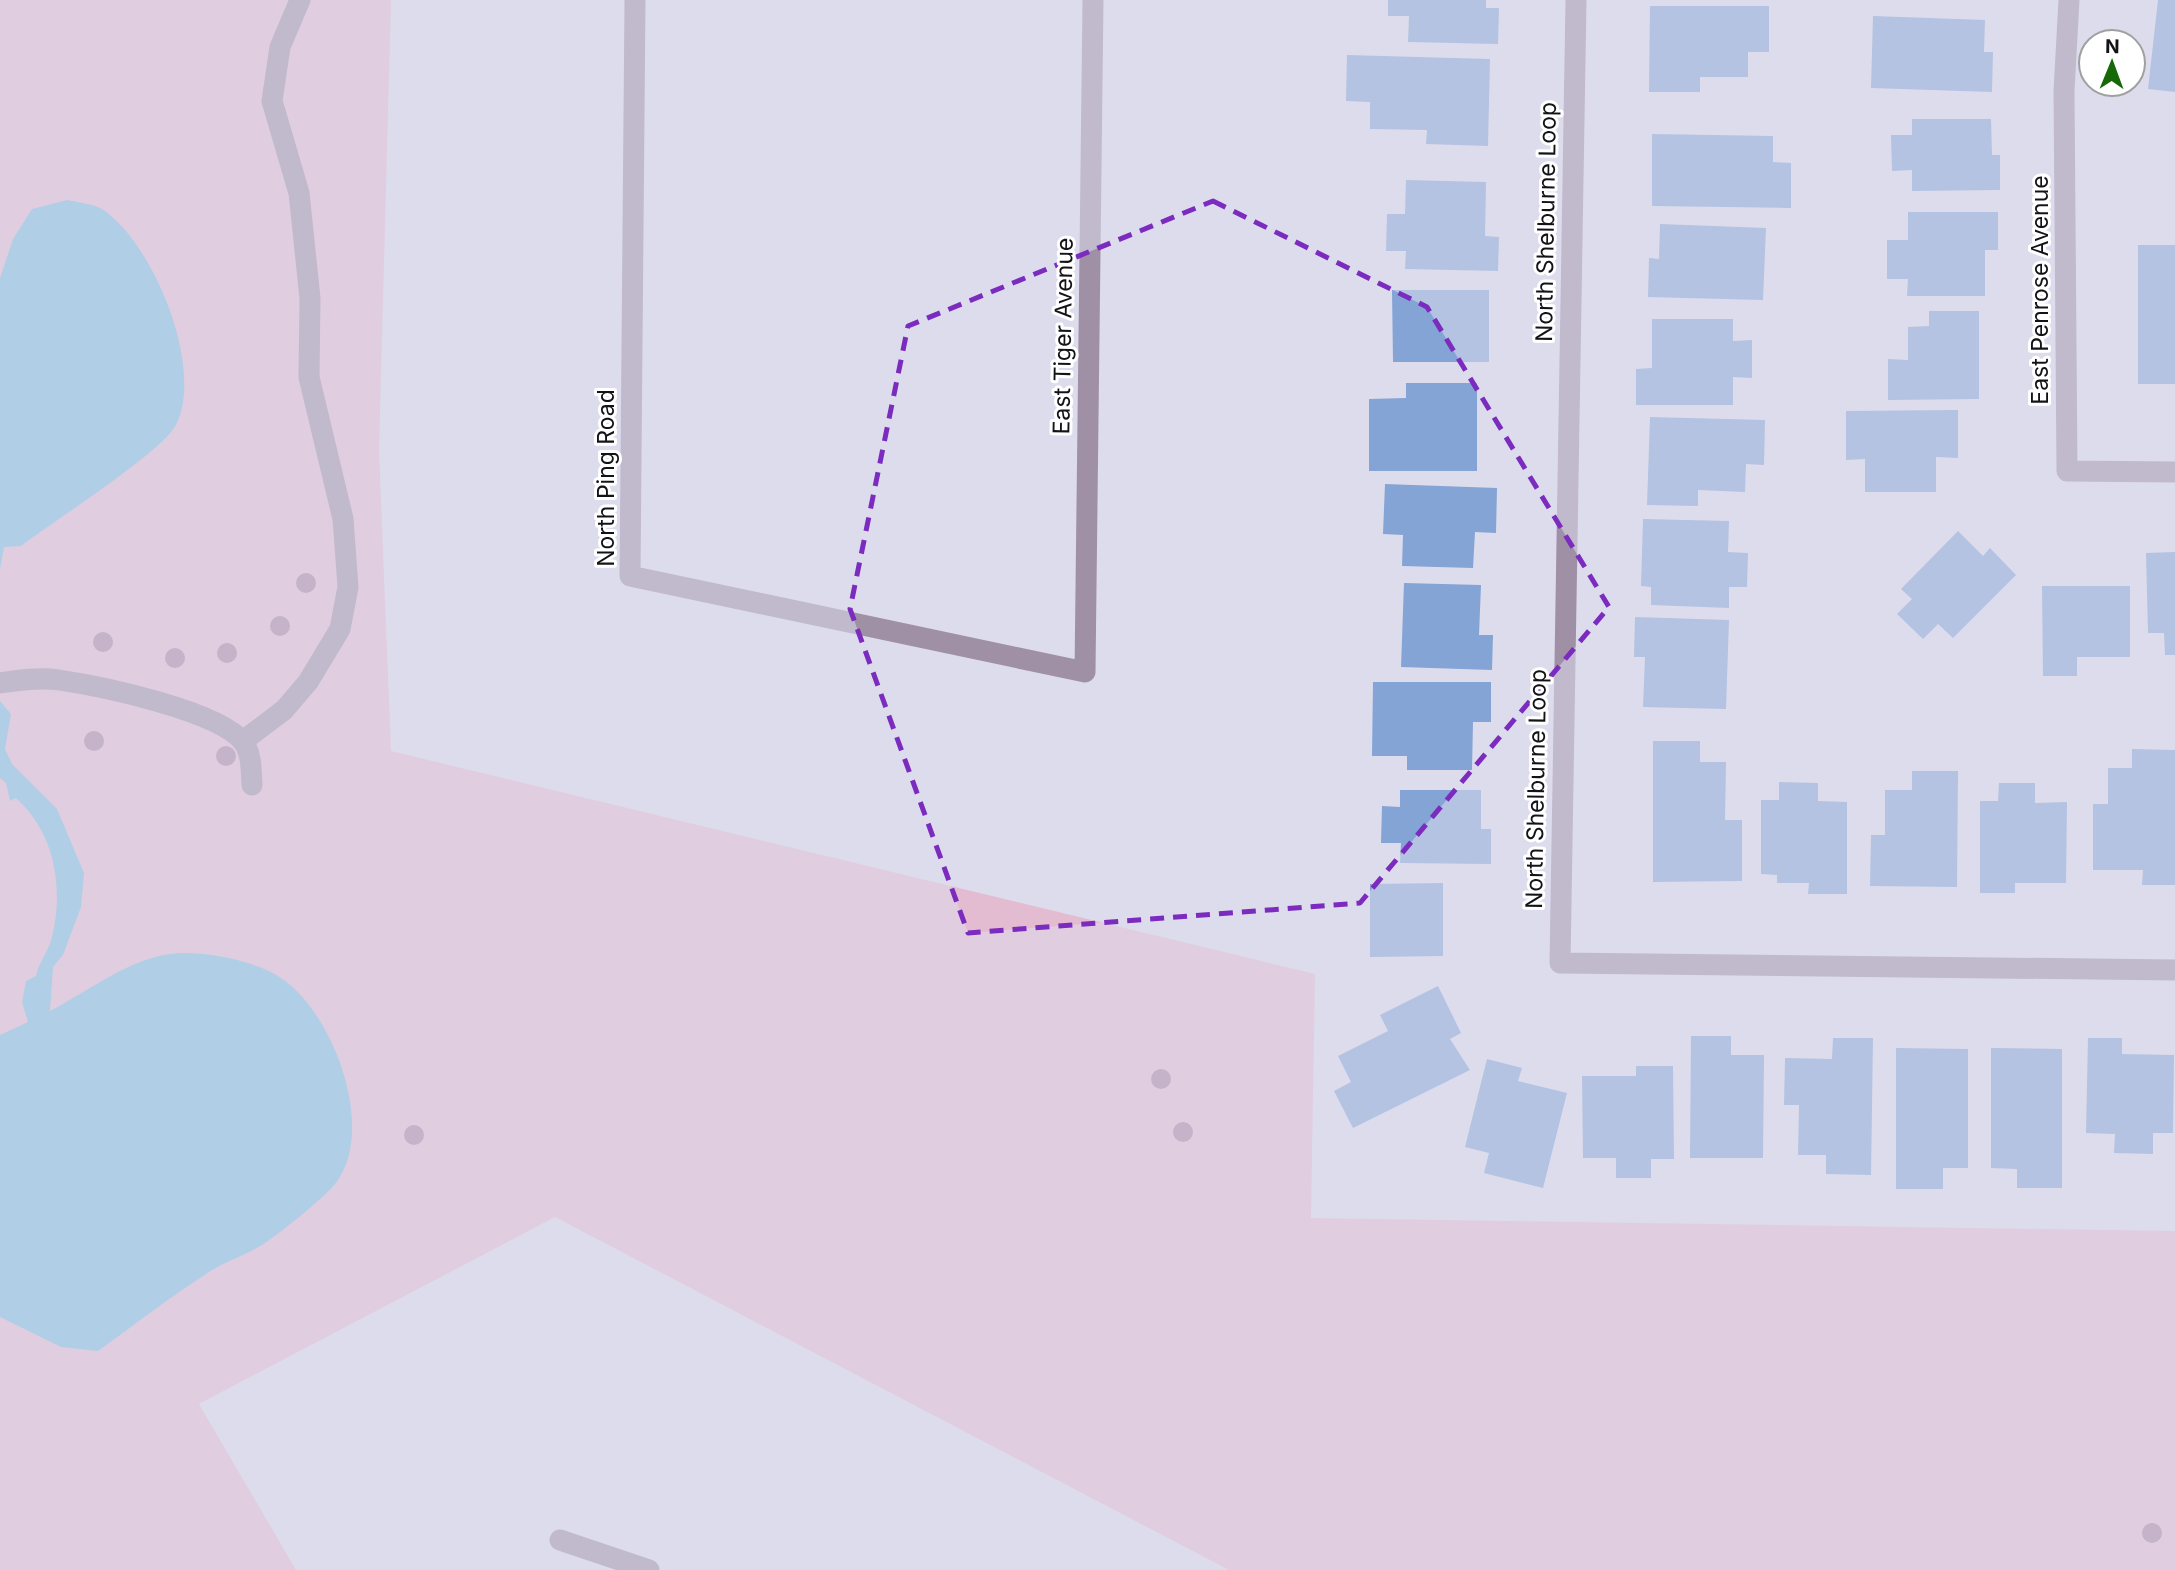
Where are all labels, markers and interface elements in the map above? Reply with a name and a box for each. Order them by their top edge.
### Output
north arrow [2077,28,2147,98]
text: N [2105,35,2120,58]
street label: North Shelburne Loop [1530,102,1562,342]
street label: East Penrose Avenue [2026,175,2054,405]
street label: East Tiger Avenue [1047,237,1079,435]
street label: North Ping Road [592,389,620,567]
street label: North Shelburne Loop [1520,669,1552,909]

